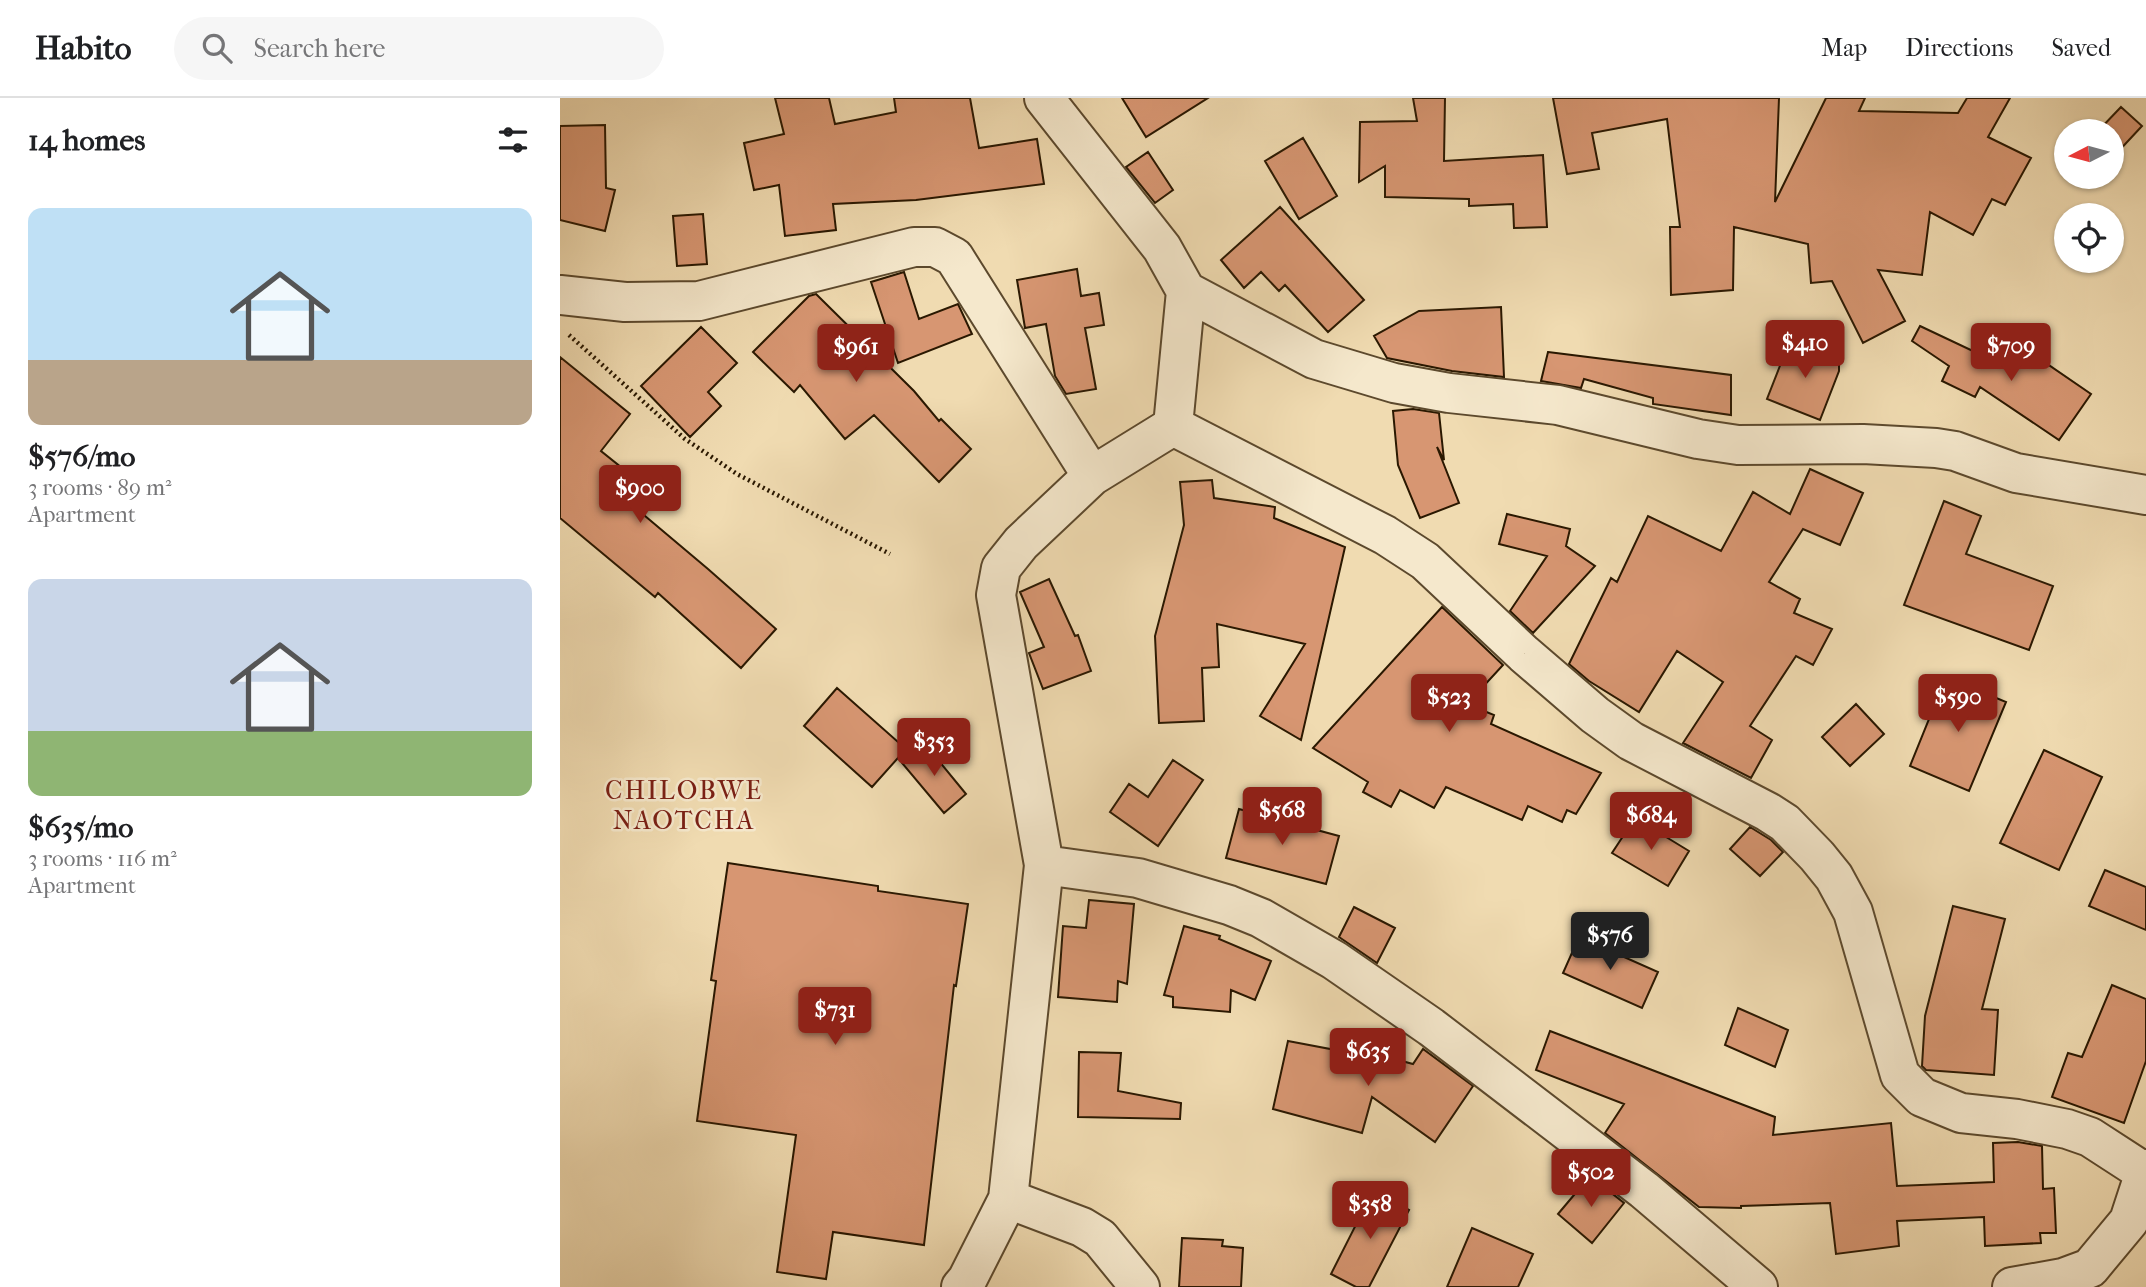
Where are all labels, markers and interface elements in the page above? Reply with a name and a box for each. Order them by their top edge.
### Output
search box [174,17,664,80]
text: Habito [35,29,132,68]
icon: search [198,29,236,67]
text: Search here [254,33,385,64]
text: Map [1821,34,1867,62]
text: Directions [1905,34,2013,62]
text: Saved [2051,34,2111,62]
north arrow [2054,119,2124,189]
map controls [2054,119,2124,273]
icon: filters [494,121,532,159]
text: 14 homes [28,123,145,158]
button: locate [2054,203,2124,273]
icon: home [217,253,343,379]
pin: $410 [1764,320,1846,380]
pin: $961 [815,324,897,384]
pin: $709 [1970,324,2052,383]
text: $410 [1782,329,1829,356]
text: $709 [1987,332,2035,359]
text: $961 [833,333,879,360]
text: $576/mo [28,439,136,474]
pin: $900 [599,466,681,525]
text: 3 rooms · 89 m² [28,474,172,501]
text: $900 [615,474,665,501]
text: Apartment [28,501,136,528]
icon: home [217,624,343,750]
pin: $523 [1408,674,1490,734]
pin: $590 [1917,674,1999,734]
text: $523 [1427,683,1471,710]
text: $590 [1934,683,1982,710]
pin: $353 [893,718,975,778]
text: $353 [913,727,955,754]
district label: CHILOBWE NAOTCHA [605,775,763,836]
pin: $568 [1241,788,1323,847]
pin: $684 [1610,792,1692,852]
text: $568 [1259,796,1305,823]
text: $684 [1626,801,1676,828]
text: $635/mo [28,810,133,845]
text: 3 rooms · 116 m² [28,845,177,872]
text: Apartment [28,872,136,899]
pin: $576 [1569,912,1651,972]
text: $576 [1587,921,1633,948]
pin: $731 [794,988,876,1047]
text: $731 [814,996,856,1023]
pin: $635 [1327,1028,1409,1088]
text: $635 [1346,1037,1390,1064]
pin: $502 [1550,1150,1632,1209]
text: $502 [1567,1158,1615,1185]
pin: $358 [1329,1182,1411,1241]
text: $358 [1348,1190,1392,1217]

